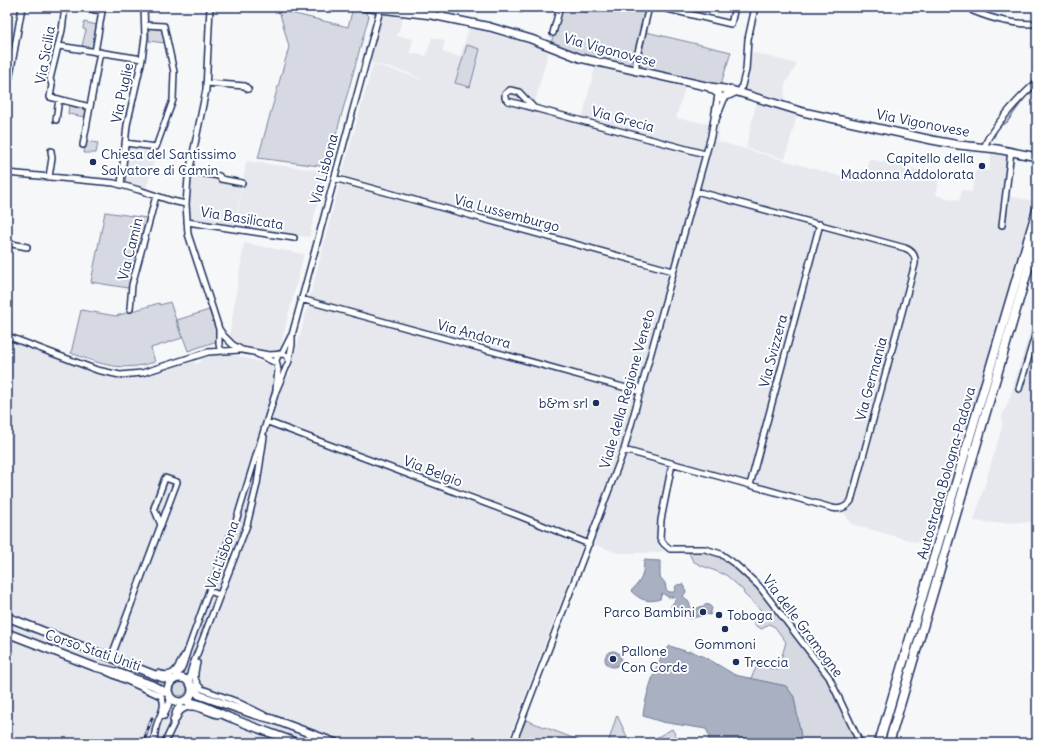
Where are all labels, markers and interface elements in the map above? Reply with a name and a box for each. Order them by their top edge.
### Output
street label: Via Sicilia [31,25,59,85]
street label: Via Vigonovese [562,29,658,71]
street label: Via Puglie [107,61,137,125]
street label: Via Grecia [590,102,656,136]
street label: Via Vigonovese [875,105,971,141]
street label: Via Lisbona [306,132,342,206]
place label: Chiesa del Santissimo Salvatore di Camin [101,145,237,179]
place label: Capitello della Madonna Addolorata [841,149,974,183]
marker: Chiesa del Santissimo Salvatore di Camin [88,157,98,167]
marker: Capitello della Madonna Addolorata [977,161,987,171]
street label: Via Lussemburgo [452,190,562,236]
street label: Via Basilicata [199,203,285,233]
street label: Via Camin [114,216,146,282]
street label: Viale della Regione Veneto [596,307,658,471]
street label: Via Svizzera [755,312,791,390]
street label: Via Andorra [435,316,513,352]
street label: Via Germania [851,335,891,423]
street label: Autostrada Bologna-Padova [913,385,979,561]
place label: b&m srl [539,394,588,412]
marker: b&m srl [591,398,601,408]
street label: Via Belgio [401,452,465,491]
street label: Via Lisbona [201,518,243,592]
street label: Via delle Gramogne [759,571,847,681]
place label: Parco Bambini [604,603,695,621]
place label: Toboga [727,606,773,624]
marker: Parco Bambini [698,607,708,617]
marker: Toboga [714,610,724,620]
marker: Gommoni [720,624,730,634]
street label: Corso Stati Uniti [43,625,143,675]
place label: Gommoni [694,635,756,653]
place label: Pallone Con Corde [621,642,688,676]
place label: Treccia [744,653,788,671]
marker: Pallone Con Corde [608,654,618,664]
marker: Treccia [731,657,741,667]

